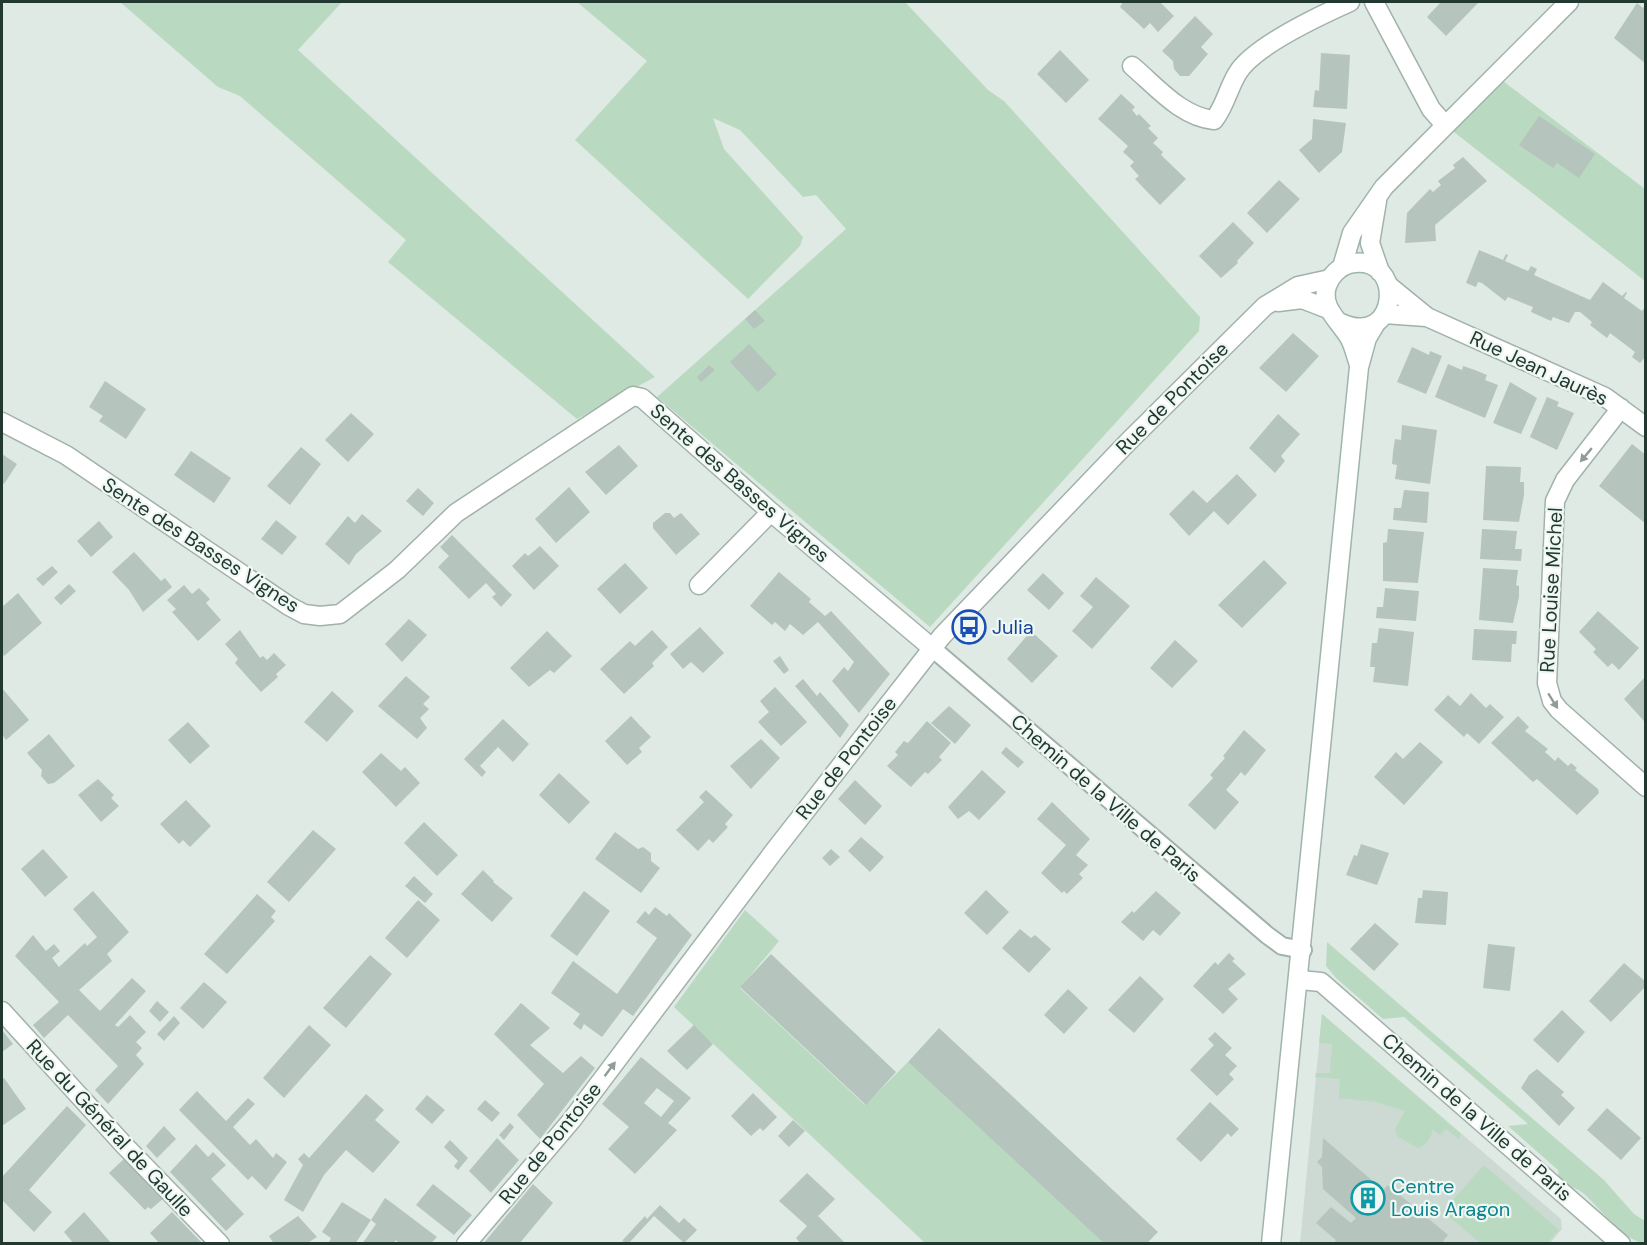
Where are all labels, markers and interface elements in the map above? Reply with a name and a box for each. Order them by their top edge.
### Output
street label: Rue Jean Jaurès [1466,325,1612,411]
street label: Rue de Pontoise [1110,336,1234,460]
street label: Sente des Basses Vignes [645,398,835,568]
one-way arrow [1580,447,1593,462]
street label: Sente des Basses Vignes [98,471,304,619]
street label: Rue Louise Michel [1534,507,1568,673]
bus stop icon: Julia [951,609,987,645]
place label: Julia [992,614,1034,640]
street label: Rue de Pontoise [790,691,902,825]
one-way arrow [1548,693,1559,709]
street label: Chemin de la Ville de Paris [1005,708,1207,888]
street label: Chemin de la Ville de Paris [1376,1027,1578,1207]
street label: Rue du Général de Gaulle [21,1034,199,1222]
one-way arrow [604,1061,616,1076]
street label: Rue de Pontoise [493,1077,607,1209]
place label: Centre Louis Aragon [1391,1173,1510,1222]
building icon: Centre Louis Aragon [1350,1180,1386,1216]

